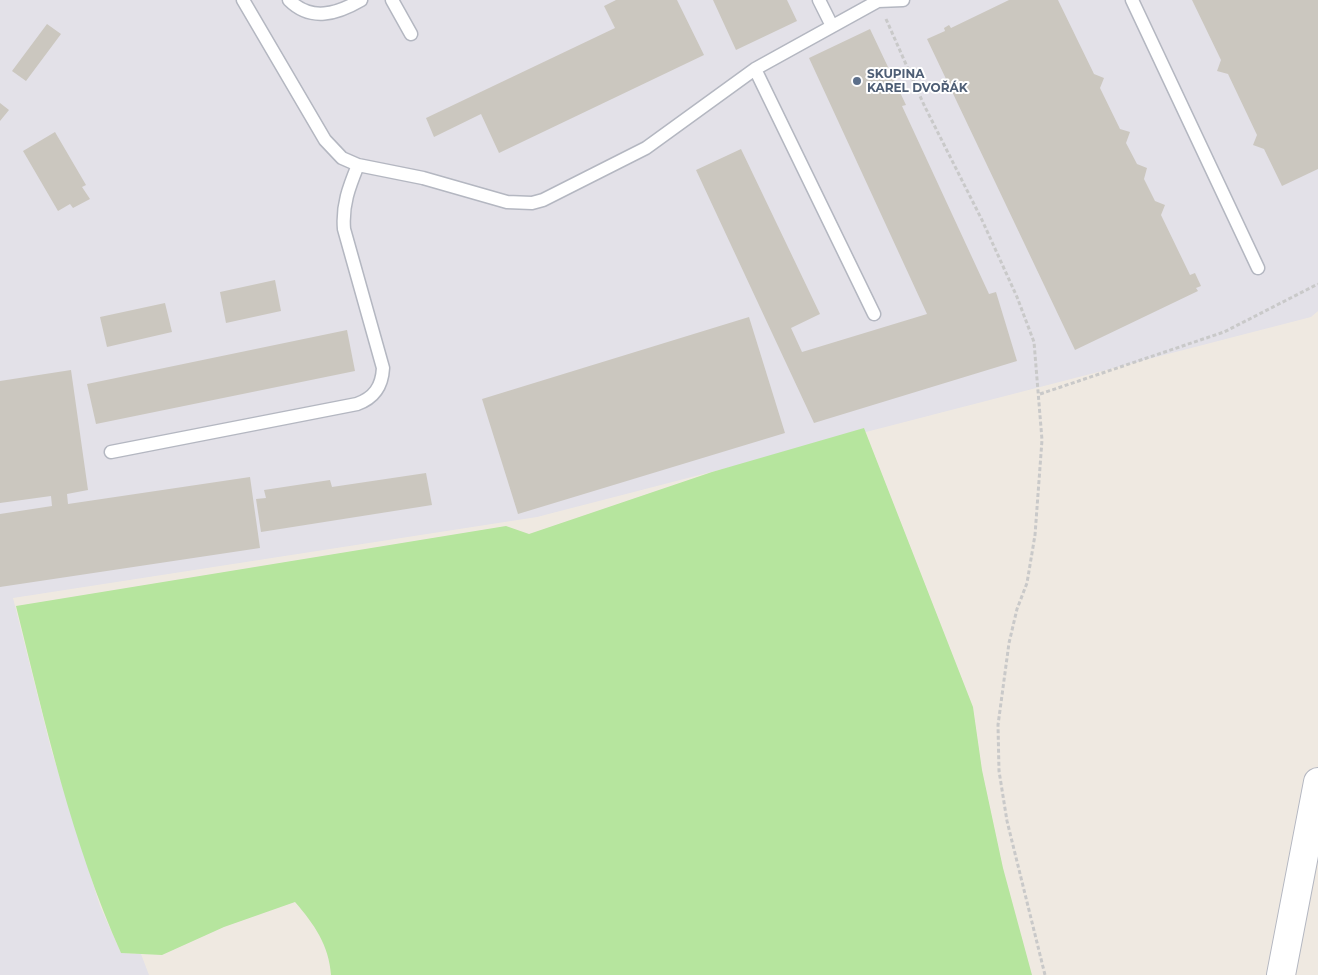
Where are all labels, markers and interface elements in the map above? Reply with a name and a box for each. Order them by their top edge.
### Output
place label: SKUPINA KAREL DVOŘÁK [867,67,968,95]
marker: SKUPINA KAREL DVOŘÁK [851,75,863,87]

